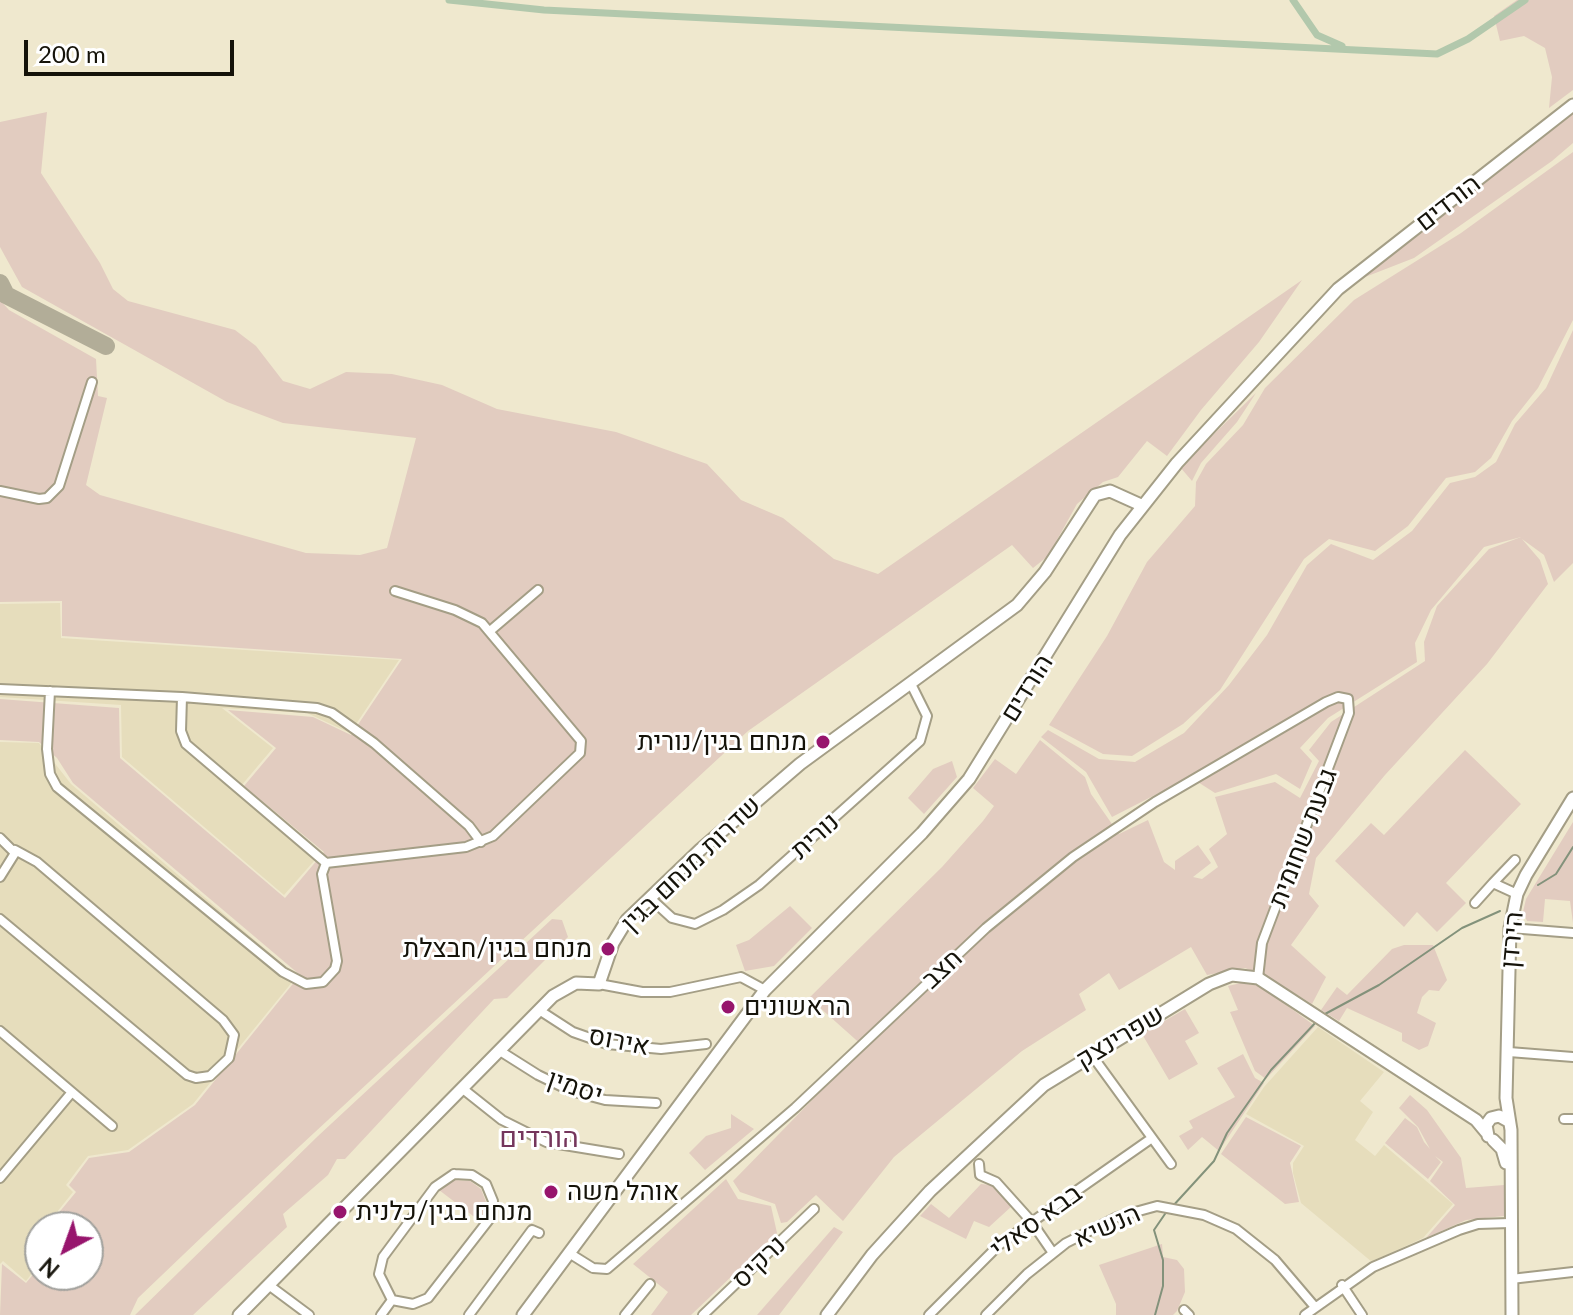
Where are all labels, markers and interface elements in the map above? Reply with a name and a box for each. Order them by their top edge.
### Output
scale bar [28,24,238,74]
text: 200 m [38,39,106,68]
street label: הורדים [1409,168,1487,238]
street label: הורדים [994,649,1060,727]
place label: מנחם בגין/נורית [637,726,807,758]
marker: מנחם בגין/נורית [814,733,832,751]
street label: גבעת שחומית [1262,764,1344,912]
street label: שדרות מנחם בגין [615,790,767,938]
street label: נורית [785,806,845,866]
street label: הירדן [1494,910,1530,970]
place label: מנחם בגין/חבצלת [403,933,592,965]
marker: מנחם בגין/חבצלת [599,940,617,958]
street label: חצב [915,943,969,995]
place label: הראשונים [744,991,851,1023]
marker: הראשונים [719,998,737,1016]
street label: שפרינצק [1070,999,1170,1075]
street label: אירוס [586,1020,652,1062]
street label: יסמין [543,1063,607,1111]
district label: הורדים [499,1121,579,1155]
place label: אוהל משה [567,1176,679,1208]
street label: בבא סאלי [984,1177,1088,1265]
marker: אוהל משה [542,1183,560,1201]
place label: מנחם בגין/כלנית [356,1196,533,1228]
street label: הנשיא [1069,1198,1145,1254]
marker: מנחם בגין/כלנית [331,1203,349,1221]
north arrow [24,1211,104,1291]
street label: נרקיס [726,1229,792,1295]
text: N [34,1252,64,1284]

